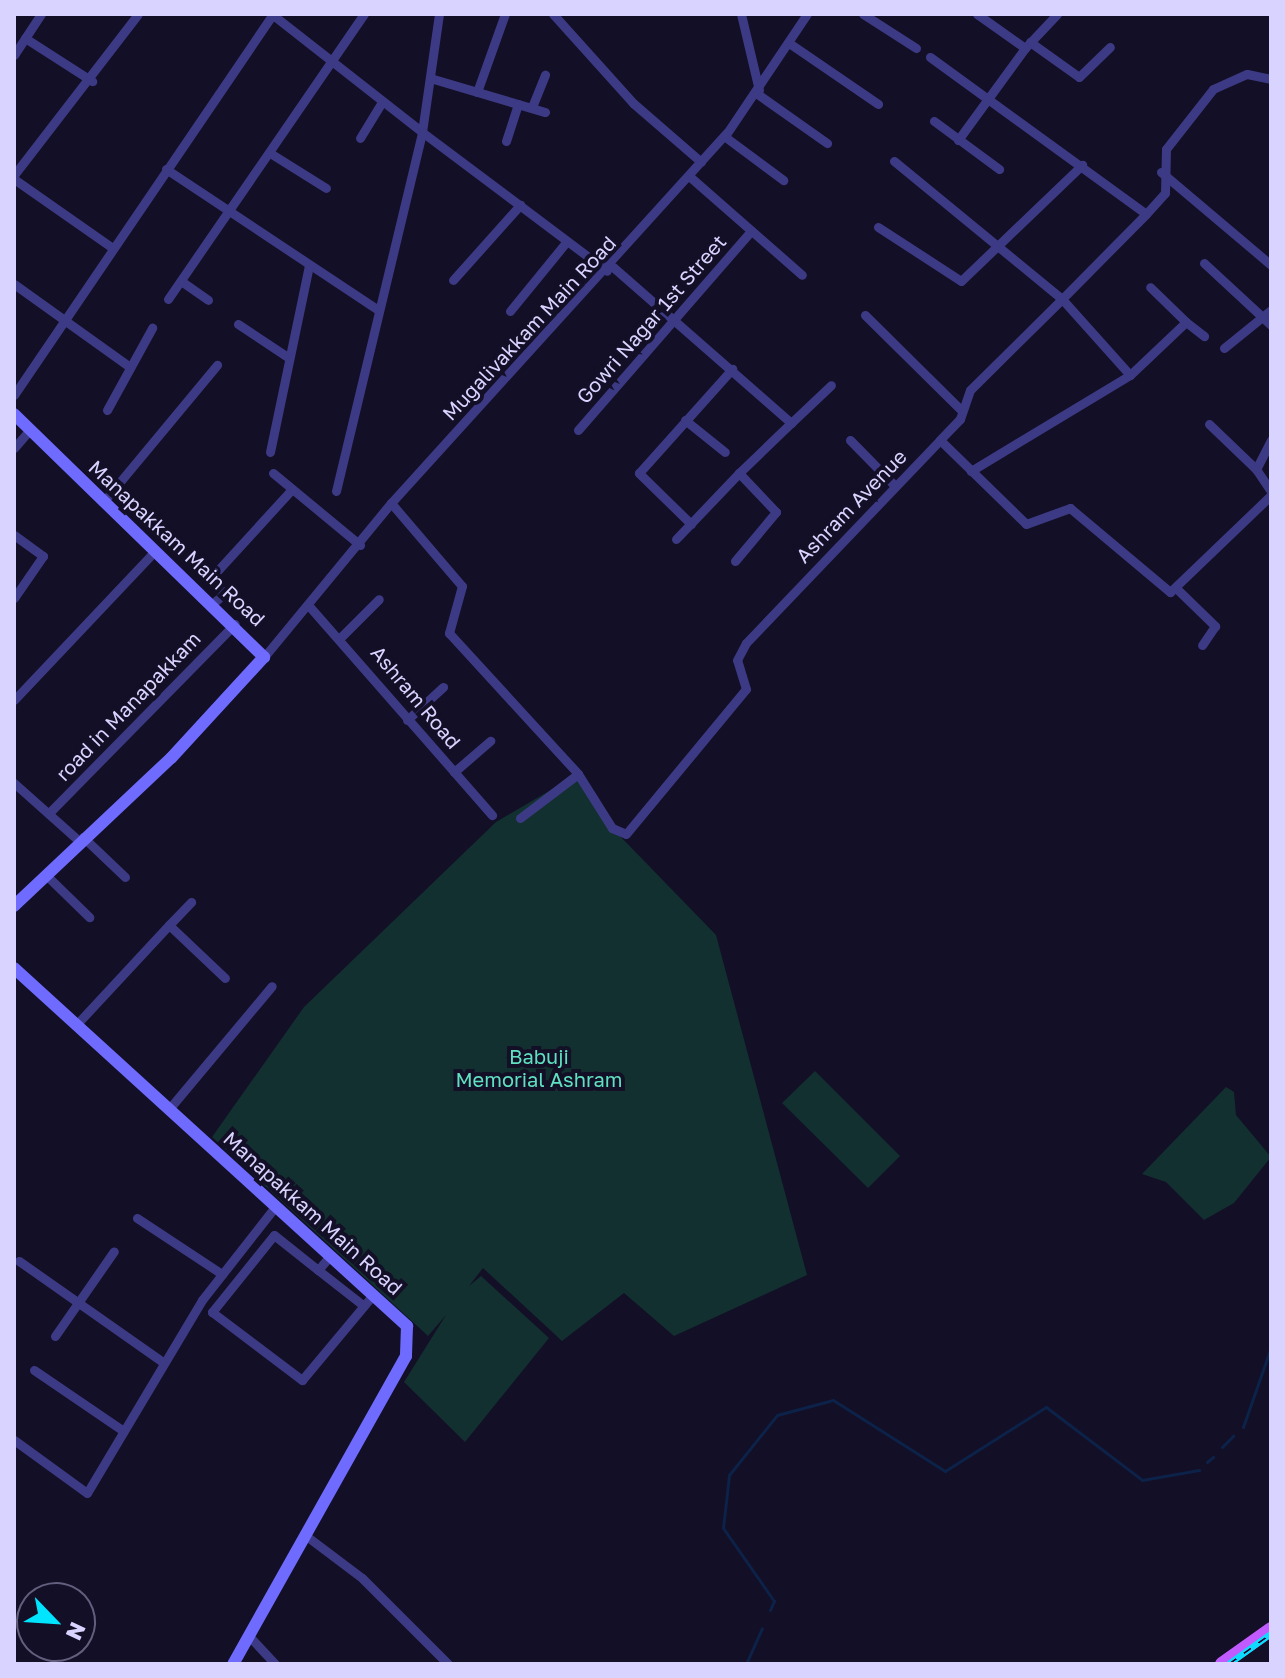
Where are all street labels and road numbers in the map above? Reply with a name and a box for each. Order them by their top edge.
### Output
street label: Gowri Nagar 1st Street [571,230,731,408]
street label: Mugalivakkam Main Road [437,231,621,425]
street label: Ashram Avenue [791,444,911,568]
street label: Manapakkam Main Road [84,455,270,631]
street label: road in Manapakkam [51,626,205,786]
street label: Ashram Road [366,641,466,753]
street label: Manapakkam Main Road [219,1126,407,1300]

